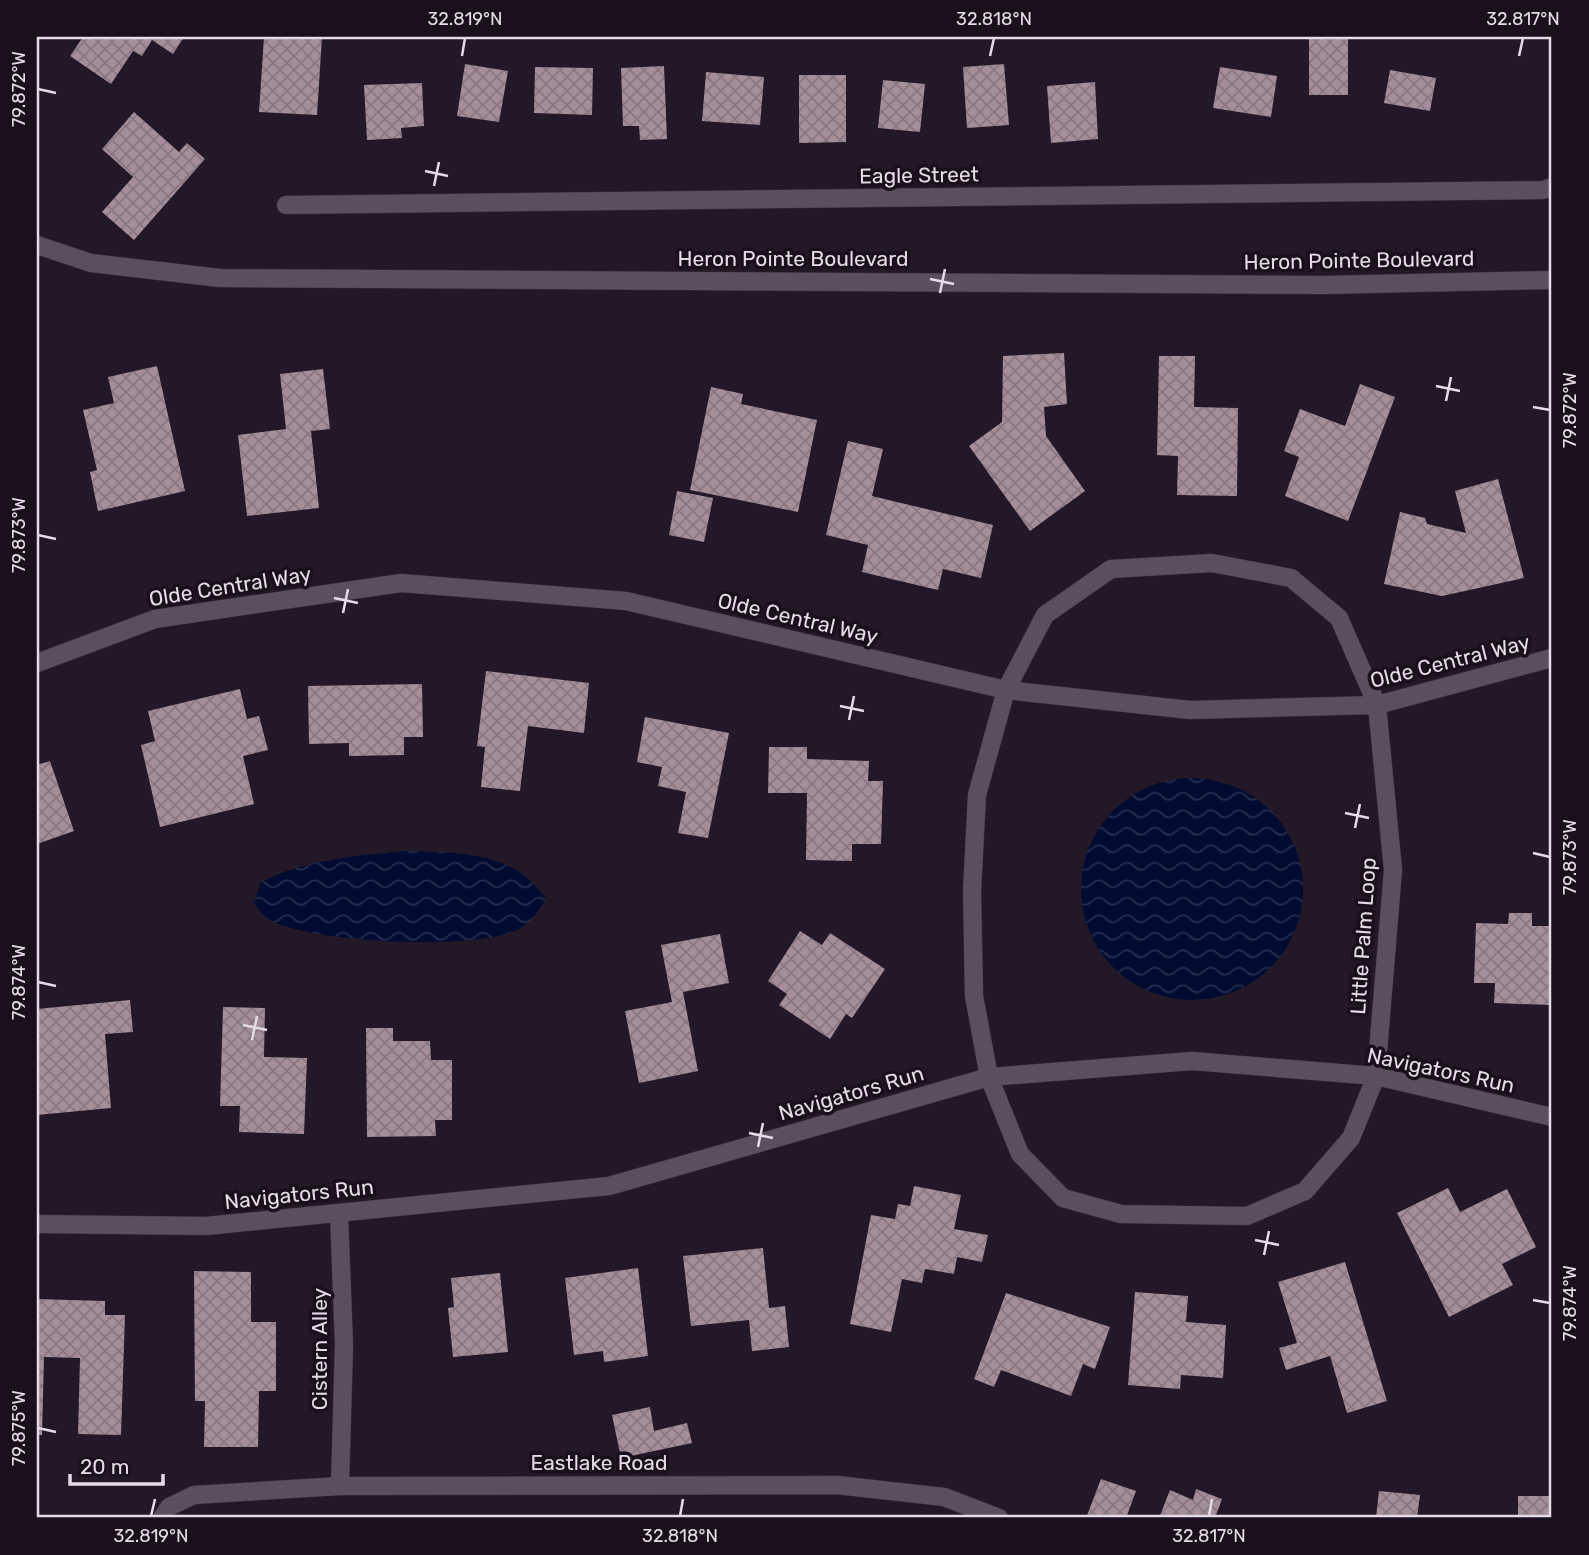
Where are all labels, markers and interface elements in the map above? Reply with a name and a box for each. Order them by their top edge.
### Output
text: 32.819°N [427,8,503,30]
text: 32.818°N [956,8,1032,30]
text: 32.817°N [1486,8,1560,30]
text: 79.872°W [8,51,30,127]
street label: Eagle Street [859,161,979,189]
street label: Heron Pointe Boulevard [1243,245,1475,275]
street label: Heron Pointe Boulevard [678,246,908,271]
text: 79.872°W [1559,372,1581,448]
text: 79.873°W [8,497,30,573]
street label: Olde Central Way [147,561,313,611]
street label: Olde Central Way [715,587,881,649]
street label: Olde Central Way [1367,629,1533,693]
text: 79.873°W [1559,819,1581,895]
street label: Little Palm Loop [1345,857,1381,1015]
text: 79.874°W [8,944,30,1020]
street label: Navigators Run [1365,1042,1517,1098]
street label: Navigators Run [775,1060,927,1126]
street label: Navigators Run [223,1174,375,1214]
text: 79.874°W [1559,1265,1581,1341]
street label: Cistern Alley [307,1287,332,1410]
text: 79.875°W [8,1390,30,1466]
scale bar [70,1443,163,1487]
street label: Eastlake Road [531,1450,667,1475]
text: 20 m [80,1454,129,1479]
text: 32.819°N [113,1525,189,1547]
text: 32.818°N [642,1525,718,1547]
text: 32.817°N [1172,1525,1246,1547]

